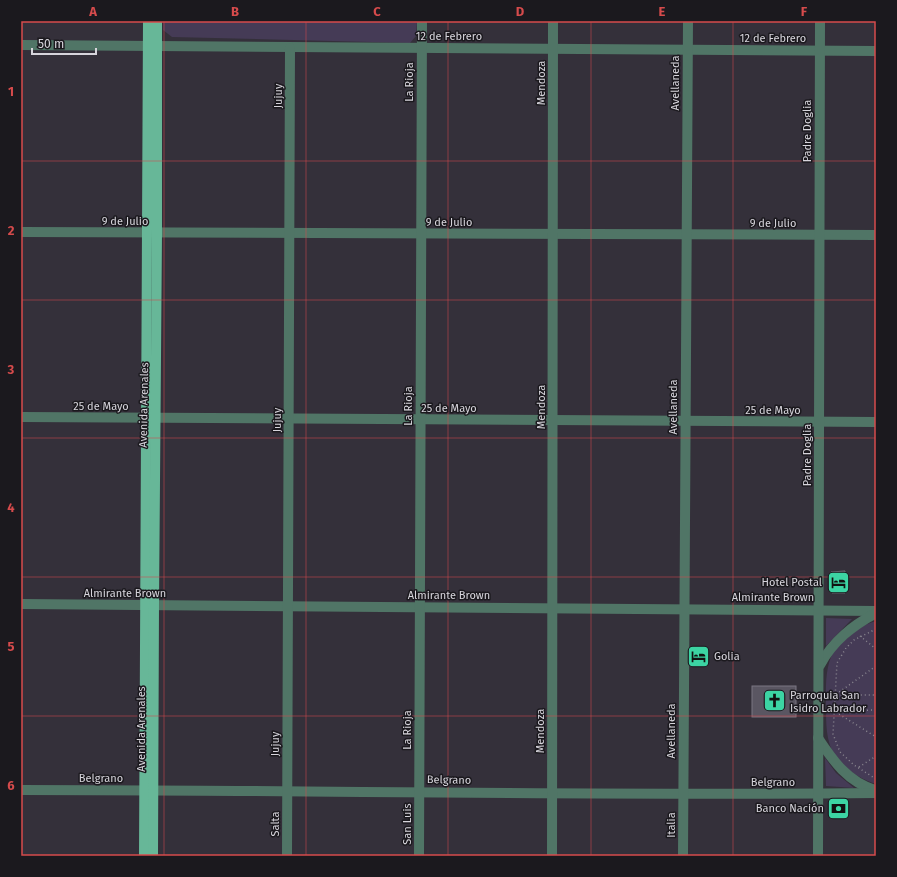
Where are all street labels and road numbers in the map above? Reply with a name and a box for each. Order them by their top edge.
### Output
street label: 12 de Febrero [416,30,482,43]
street label: 12 de Febrero [740,32,806,45]
street label: Avellaneda [669,55,682,111]
street label: Mendoza [535,61,548,105]
street label: La Rioja [403,62,416,102]
street label: Jujuy [272,83,285,108]
street label: Padre Doglia [801,100,814,162]
street label: 9 de Julio [102,215,148,228]
street label: 9 de Julio [426,216,472,229]
street label: 9 de Julio [750,217,796,230]
street label: Avenida Arenales [137,362,151,448]
street label: Avellaneda [667,379,680,435]
street label: Mendoza [535,385,548,429]
street label: La Rioja [402,386,415,426]
street label: 25 de Mayo [73,400,129,413]
street label: 25 de Mayo [421,402,477,415]
street label: 25 de Mayo [745,404,801,417]
street label: Jujuy [271,407,284,432]
street label: Padre Doglia [801,424,814,486]
street label: Almirante Brown [84,587,166,600]
street label: Almirante Brown [408,589,490,602]
street label: Almirante Brown [732,591,814,604]
street label: Avenida Arenales [135,686,148,772]
street label: Avellaneda [665,703,678,759]
street label: Mendoza [534,709,547,753]
street label: La Rioja [401,710,414,750]
street label: Jujuy [269,731,282,756]
street label: Belgrano [79,772,123,785]
street label: Belgrano [427,773,471,787]
street label: Belgrano [751,776,795,789]
street label: San Luis [401,803,414,845]
street label: Salta [269,812,282,836]
street label: Italia [665,812,678,838]

